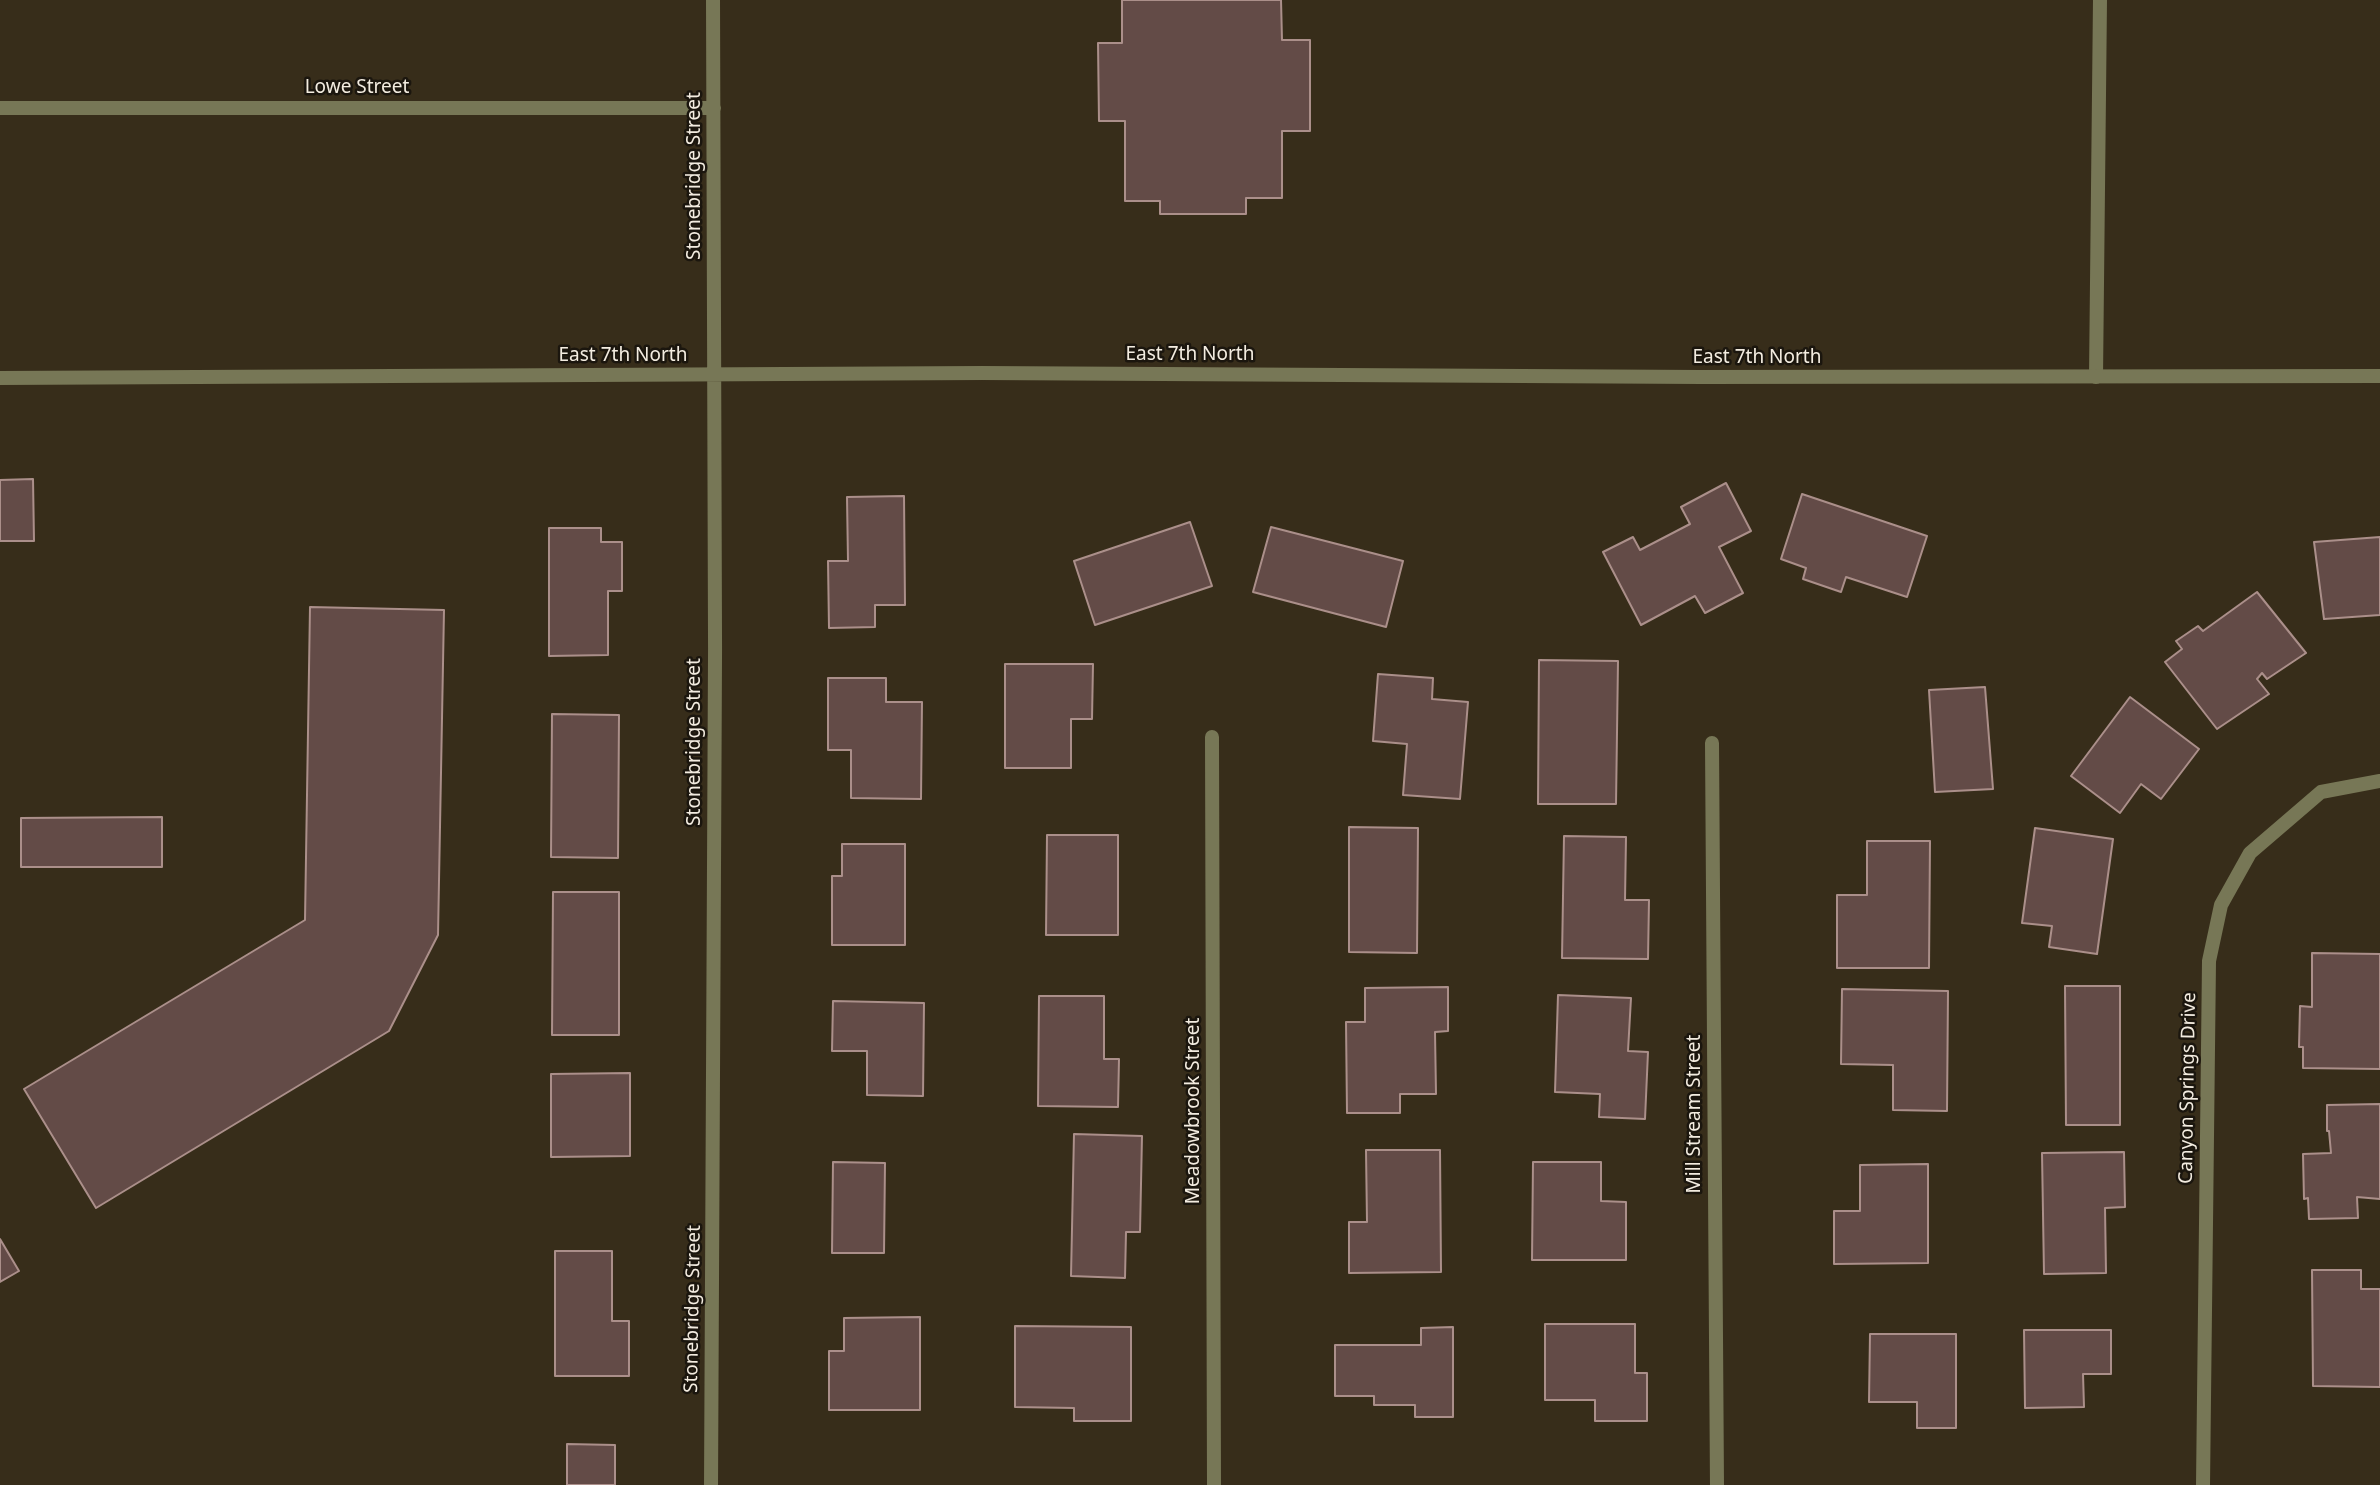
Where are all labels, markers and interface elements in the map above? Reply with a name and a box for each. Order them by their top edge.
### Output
street label: Lowe Street [305,77,409,99]
street label: Stonebridge Street [684,92,706,260]
street label: East 7th North [1126,344,1254,366]
street label: East 7th North [559,345,687,367]
street label: East 7th North [1693,347,1821,369]
street label: Stonebridge Street [684,658,706,826]
street label: Canyon Springs Drive [2175,992,2201,1184]
street label: Meadowbrook Street [1183,1018,1205,1204]
street label: Mill Stream Street [1684,1035,1706,1193]
street label: Stonebridge Street [680,1225,706,1393]

